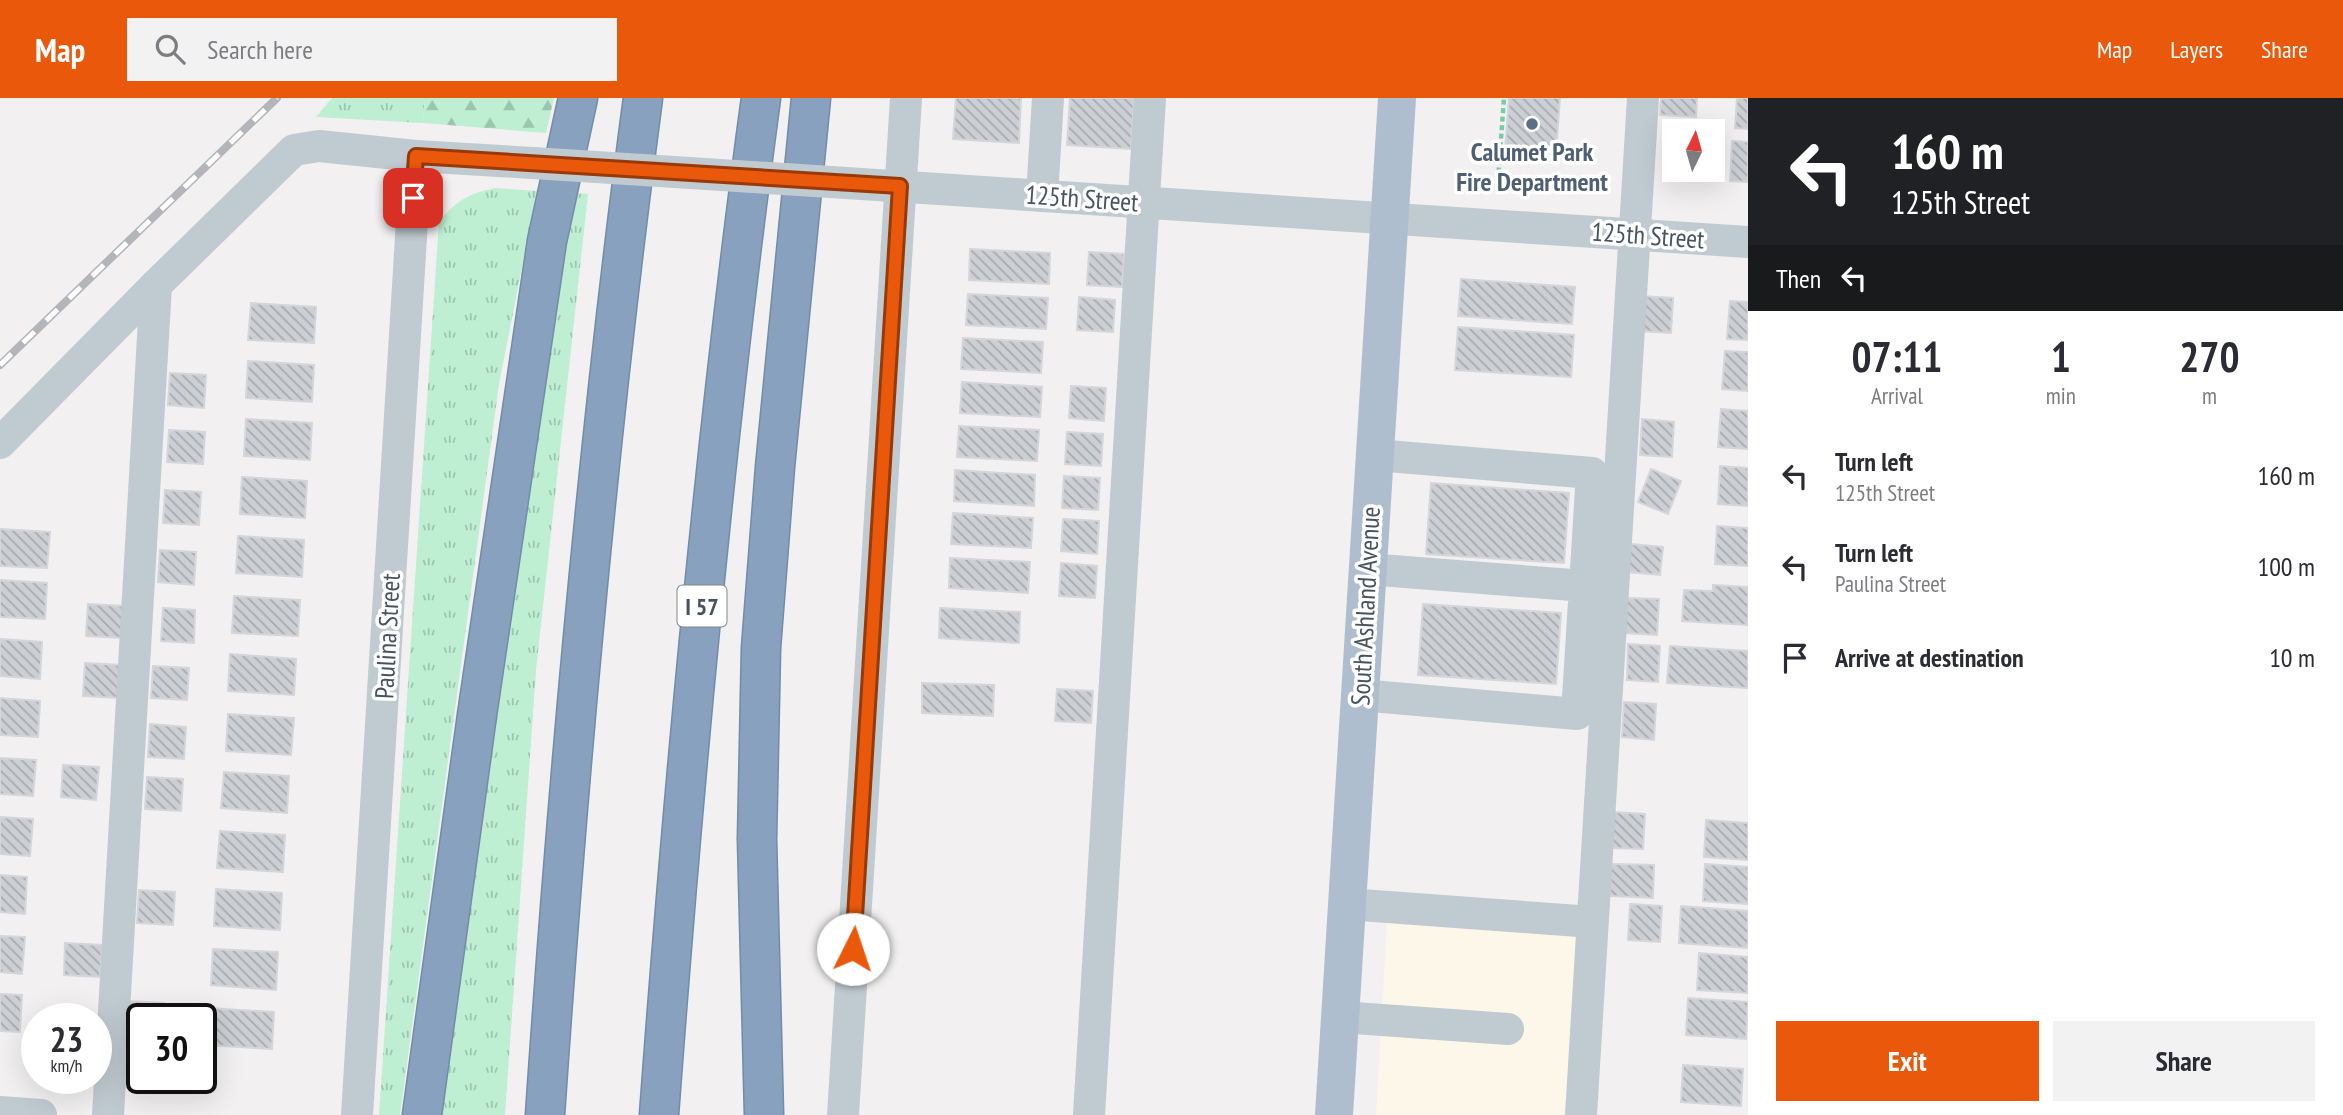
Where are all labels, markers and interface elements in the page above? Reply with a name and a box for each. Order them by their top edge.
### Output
search box [127,18,617,81]
text: Map [35,28,85,71]
icon: search [151,30,189,68]
text: Search here [207,33,313,66]
text: Map [2097,34,2132,65]
text: Layers [2170,34,2223,65]
text: Share [2261,34,2308,65]
marker: Calumet Park Fire Department [1524,116,1540,132]
north arrow [1662,119,1726,182]
map controls [1662,119,1725,182]
text: 160 m [1891,119,2004,183]
icon: left [1776,126,1867,217]
place label: Calumet Park Fire Department [1456,135,1608,198]
pin [383,168,443,228]
street label: 125th Street [1024,178,1140,218]
icon: arrive [394,179,432,217]
text: 125th Street [1891,181,2030,223]
street label: 125th Street [1590,215,1706,255]
icon: left [1835,259,1873,297]
text: Then [1776,262,1821,295]
text: 07:11 [1851,329,1942,384]
text: 1 [2051,329,2071,384]
text: 270 [2179,329,2240,384]
text: Arrival [1871,381,1923,410]
text: min [2046,381,2076,410]
text: m [2202,381,2217,410]
text: Turn left [1835,445,1913,478]
icon: left [1776,457,1814,495]
text: 160 m [2257,459,2315,492]
text: 125th Street [1835,478,1935,507]
street label: South Ashland Avenue [1343,506,1387,706]
text: Turn left [1835,536,1913,569]
icon: left [1776,548,1814,586]
text: 100 m [2257,550,2315,583]
text: Paulina Street [1835,569,1946,598]
street label: Paulina Street [367,572,407,700]
road number: I 57 [678,586,726,626]
icon: arrive [1776,639,1814,677]
text: Arrive at destination [1835,641,2024,674]
text: 10 m [2269,641,2315,674]
position arrow [816,912,890,986]
speed limit sign: 30 [126,1003,217,1094]
text: 23 [50,1016,83,1062]
button: Exit [1776,1021,2039,1101]
button: Share [2053,1021,2315,1101]
text: km/h [51,1054,82,1077]

